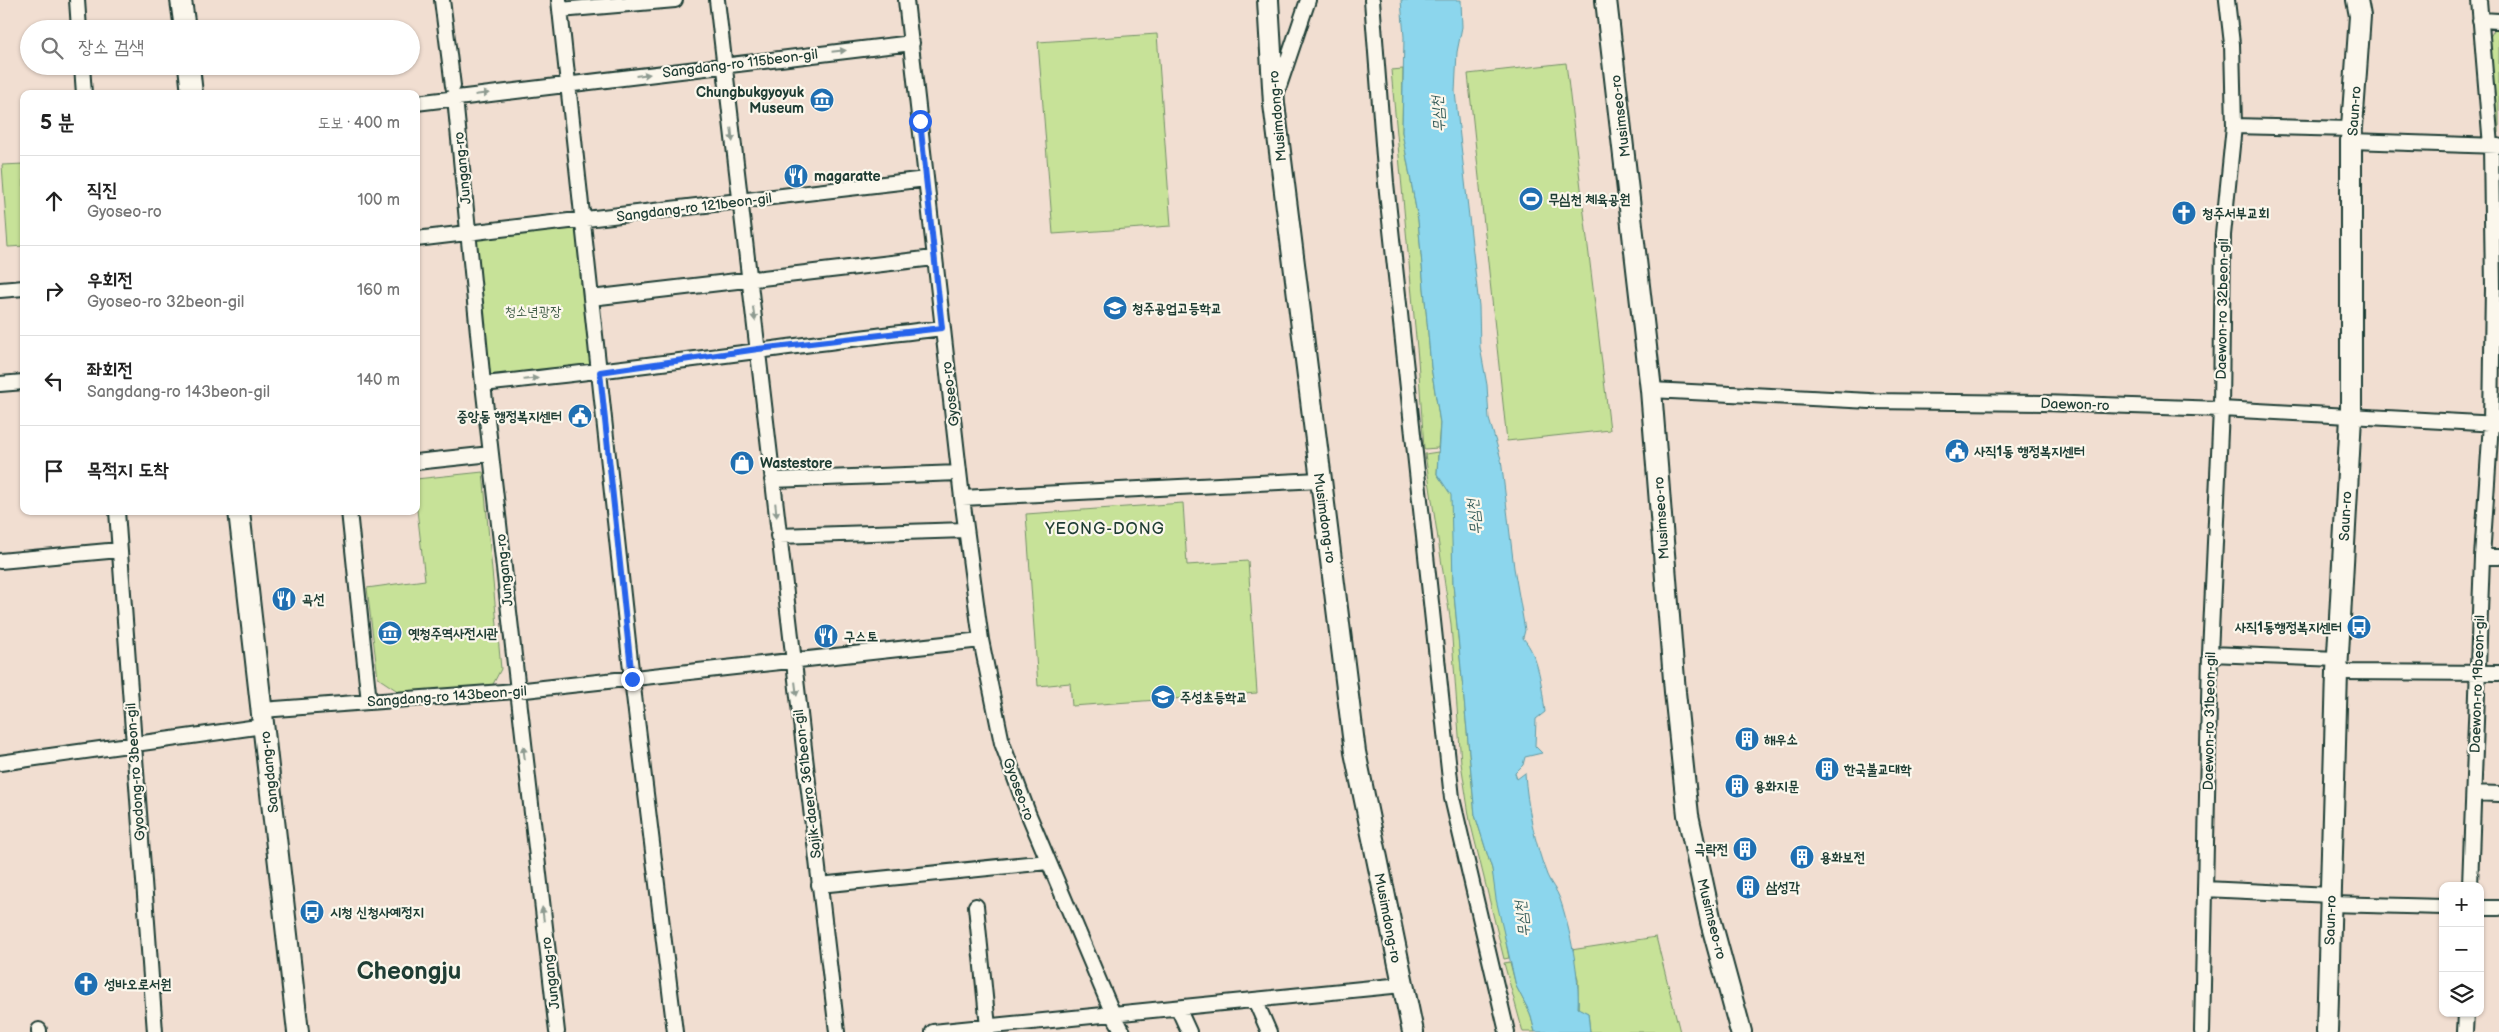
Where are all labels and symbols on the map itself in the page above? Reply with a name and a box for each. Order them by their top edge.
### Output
street label: Sangdang-ro 115beon-gil [661,46,819,81]
one-way arrow [832,47,848,55]
one-way arrow [636,70,652,78]
street label: Musimdong-ro [1265,70,1290,162]
street label: Musimseo-ro [1607,74,1634,158]
place label: Chungbukgyoyuk Museum [696,84,805,117]
street label: Saun-ro [2344,85,2365,137]
museum icon: Chungbukgyoyuk Museum [809,87,835,113]
one-way arrow [474,90,490,98]
water label: 무심천 [1428,93,1449,133]
route start [909,110,932,133]
one-way arrow [728,128,736,144]
street label: Jungang-ro [450,131,475,205]
restaurant icon: magaratte [783,163,809,189]
place label: magaratte [814,168,880,185]
sports icon: 무심천 체육공원 [1518,186,1544,212]
street label: Sangdang-ro 121beon-gil [615,190,773,225]
place label: 무심천 체육공원 [1548,191,1631,208]
church icon: 청주서부교회 [2171,200,2197,226]
place label: 청주서부교회 [2202,205,2270,222]
street label: Daewon-ro 32beon-gil [2213,238,2232,380]
school or university icon: 청주공업고등학교 [1102,295,1128,321]
place label: 청주공업고등학교 [1132,300,1222,317]
park label: 청소년광장 [505,303,562,320]
one-way arrow [750,306,758,322]
street label: Gyoseo-ro [938,360,963,427]
one-way arrow [523,375,539,383]
street label: Daewon-ro [2040,395,2110,414]
public building icon: 중앙동 행정복지센터 [567,403,593,429]
place label: 중앙동 행정복지센터 [457,408,562,425]
public building icon: 사직1동 행정복지센터 [1944,438,1970,464]
place label: 사직1동 행정복지센터 [1974,443,2085,460]
shop icon: Wastestore [729,450,755,476]
place label: Wastestore [760,455,832,472]
street label: Musimdong-ro [1310,472,1339,565]
street label: Musimseo-ro [1650,476,1673,560]
street label: Saun-ro [2336,491,2355,541]
water label: 무심천 [1463,496,1486,536]
one-way arrow [772,503,780,519]
district label: YEONG-DONG [1044,520,1165,539]
street label: Jungang-ro [492,533,517,607]
restaurant icon: 곡선 [271,586,297,612]
place label: 곡선 [302,591,325,608]
bus stop icon: 사직1동행정복지센터 [2346,614,2372,640]
street label: Daewon-ro 19beon-gil [2467,615,2488,753]
place label: 사직1동행정복지센터 [2235,619,2342,636]
museum icon: 옛청주역사전시관 [377,620,403,646]
restaurant icon: 구스토 [813,623,839,649]
place label: 옛청주역사전시관 [408,625,499,642]
place label: 구스토 [844,628,879,645]
street label: Daewon-ro 31beon-gil [2200,652,2219,790]
route end [621,668,644,691]
street label: Sangdang-ro 143beon-gil [367,682,528,711]
one-way arrow [792,682,800,698]
school or university icon: 주성초등학교 [1150,684,1176,710]
place label: 주성초등학교 [1180,689,1248,706]
street label: Gyodong-ro 3beon-gil [122,702,149,842]
street label: Sajik-daero 361beon-gil [790,708,825,859]
building icon: 해우소 [1734,726,1760,752]
street label: Sangdang-ro [257,730,282,814]
place label: 해우소 [1764,731,1798,748]
one-way arrow [520,744,528,760]
street label: Gyoseo-ro [999,756,1038,823]
building icon: 한국불교대학 [1814,756,1840,782]
place label: 한국불교대학 [1843,761,1912,778]
building icon: 용화지문 [1724,773,1750,799]
place label: 용화지문 [1754,778,1799,795]
building icon: 극락전 [1732,836,1758,862]
place label: 극락전 [1694,841,1728,858]
building icon: 용화보전 [1789,844,1815,870]
place label: 용화보전 [1820,849,1865,866]
street label: Musimdong-ro [1370,872,1405,965]
building icon: 삼성각 [1735,874,1761,900]
street label: Musimseo-ro [1693,877,1730,961]
place label: 삼성각 [1765,879,1801,896]
street label: Saun-ro [2321,895,2340,945]
water label: 무심천 [1511,898,1534,938]
bus stop icon: 시청 신청사예정지 [299,899,325,925]
place label: 시청 신청사예정지 [330,904,424,921]
one-way arrow [539,906,547,922]
street label: Jungang-ro [538,936,563,1010]
district label: Cheongju [357,957,461,986]
church icon: 성바오로서원 [73,971,99,997]
place label: 성바오로서원 [104,976,172,993]

